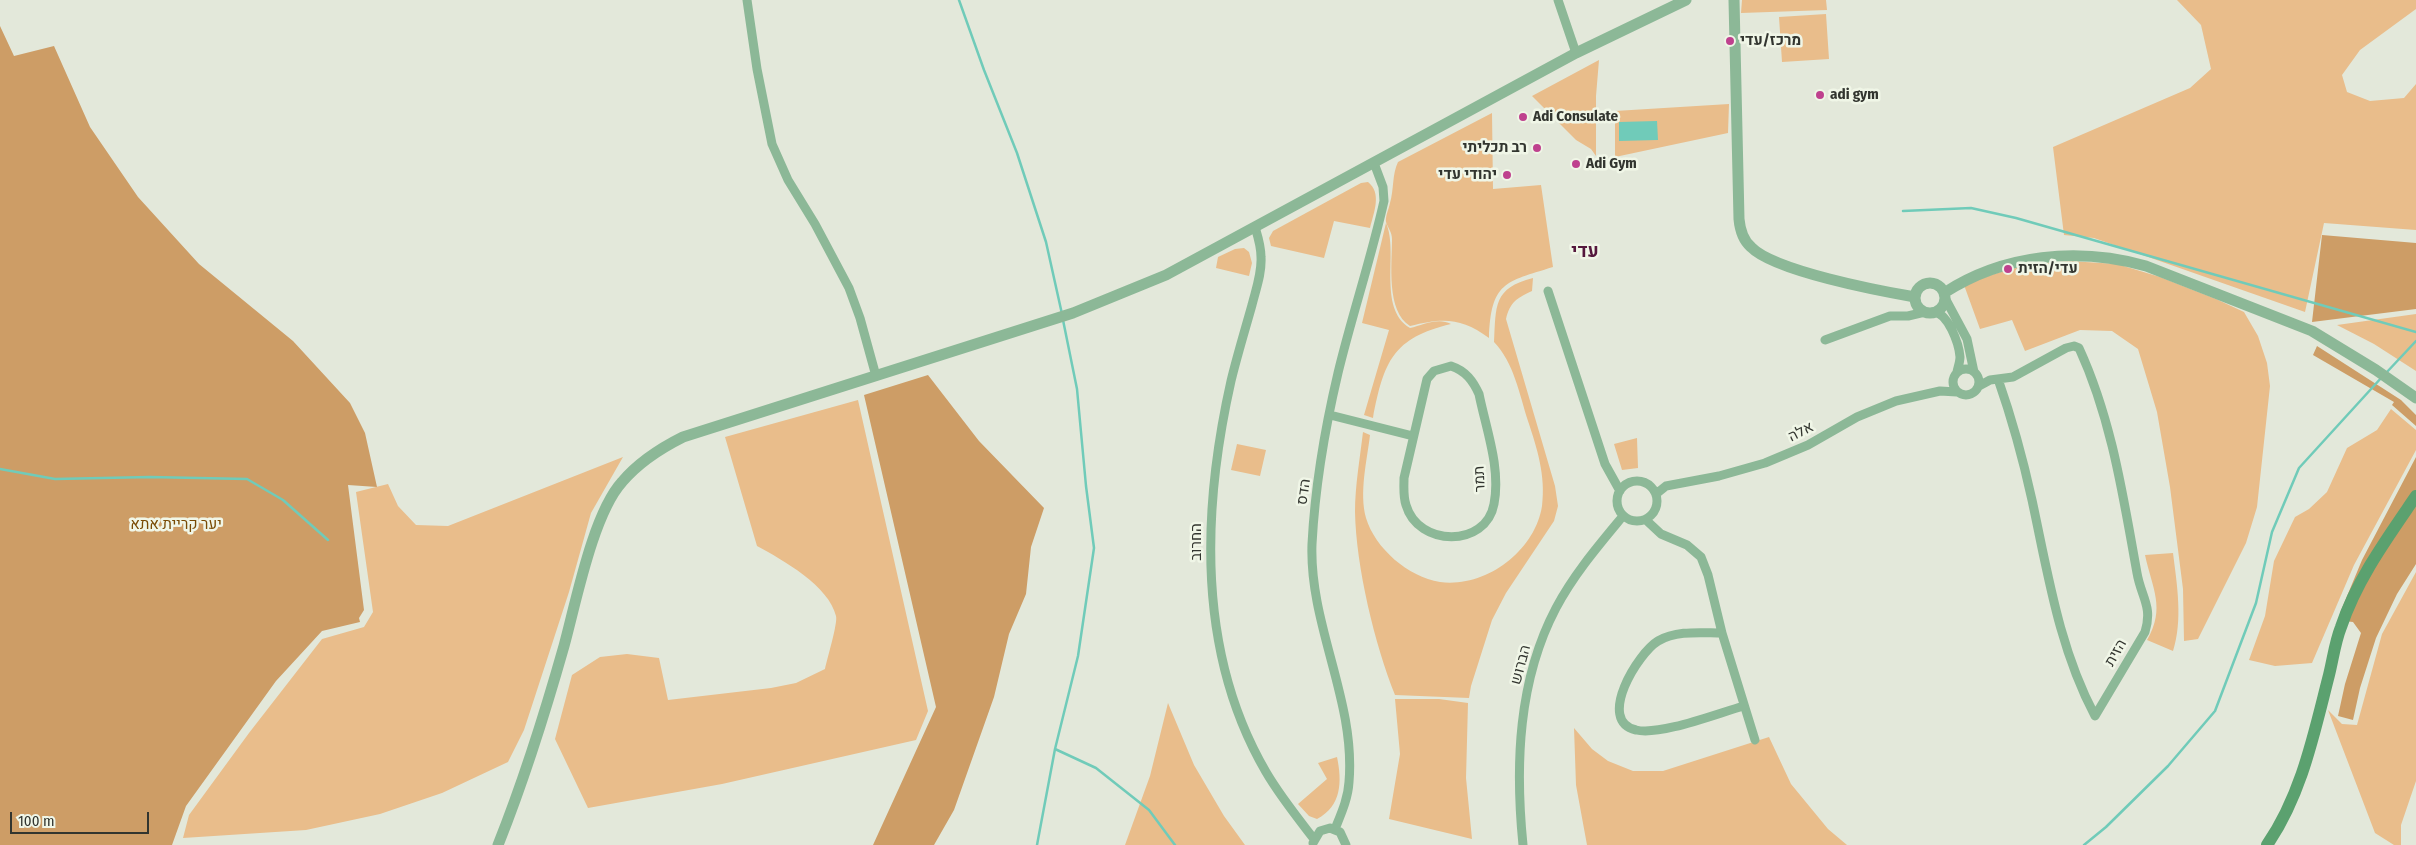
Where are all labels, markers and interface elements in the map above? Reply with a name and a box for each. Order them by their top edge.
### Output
place label: מרכז/עדי [1740,32,1801,50]
marker: מרכז/עדי [1724,35,1736,47]
place label: adi gym [1830,86,1879,104]
marker: adi gym [1814,89,1826,101]
place label: Adi Consulate [1533,108,1618,126]
marker: Adi Consulate [1517,111,1529,123]
place label: רב תכליתי [1462,139,1527,157]
marker: רב תכליתי [1531,142,1543,154]
place label: Adi Gym [1586,155,1637,173]
marker: Adi Gym [1570,158,1582,170]
place label: יהודי עדי [1438,166,1497,184]
marker: יהודי עדי [1501,169,1513,181]
district label: עדי [1571,241,1599,263]
place label: עדי/הזית [2018,260,2078,278]
marker: עדי/הזית [2002,263,2014,275]
street label: אלה [1785,418,1817,446]
street label: תמר [1470,465,1490,493]
street label: הדס [1293,478,1315,506]
park label: יער קריית אתא [130,516,222,534]
street label: החרוב [1188,523,1206,561]
street label: הזית [2101,636,2131,670]
street label: הברוש [1507,643,1535,687]
scale bar [12,802,151,834]
text: 100 m [18,812,55,830]

